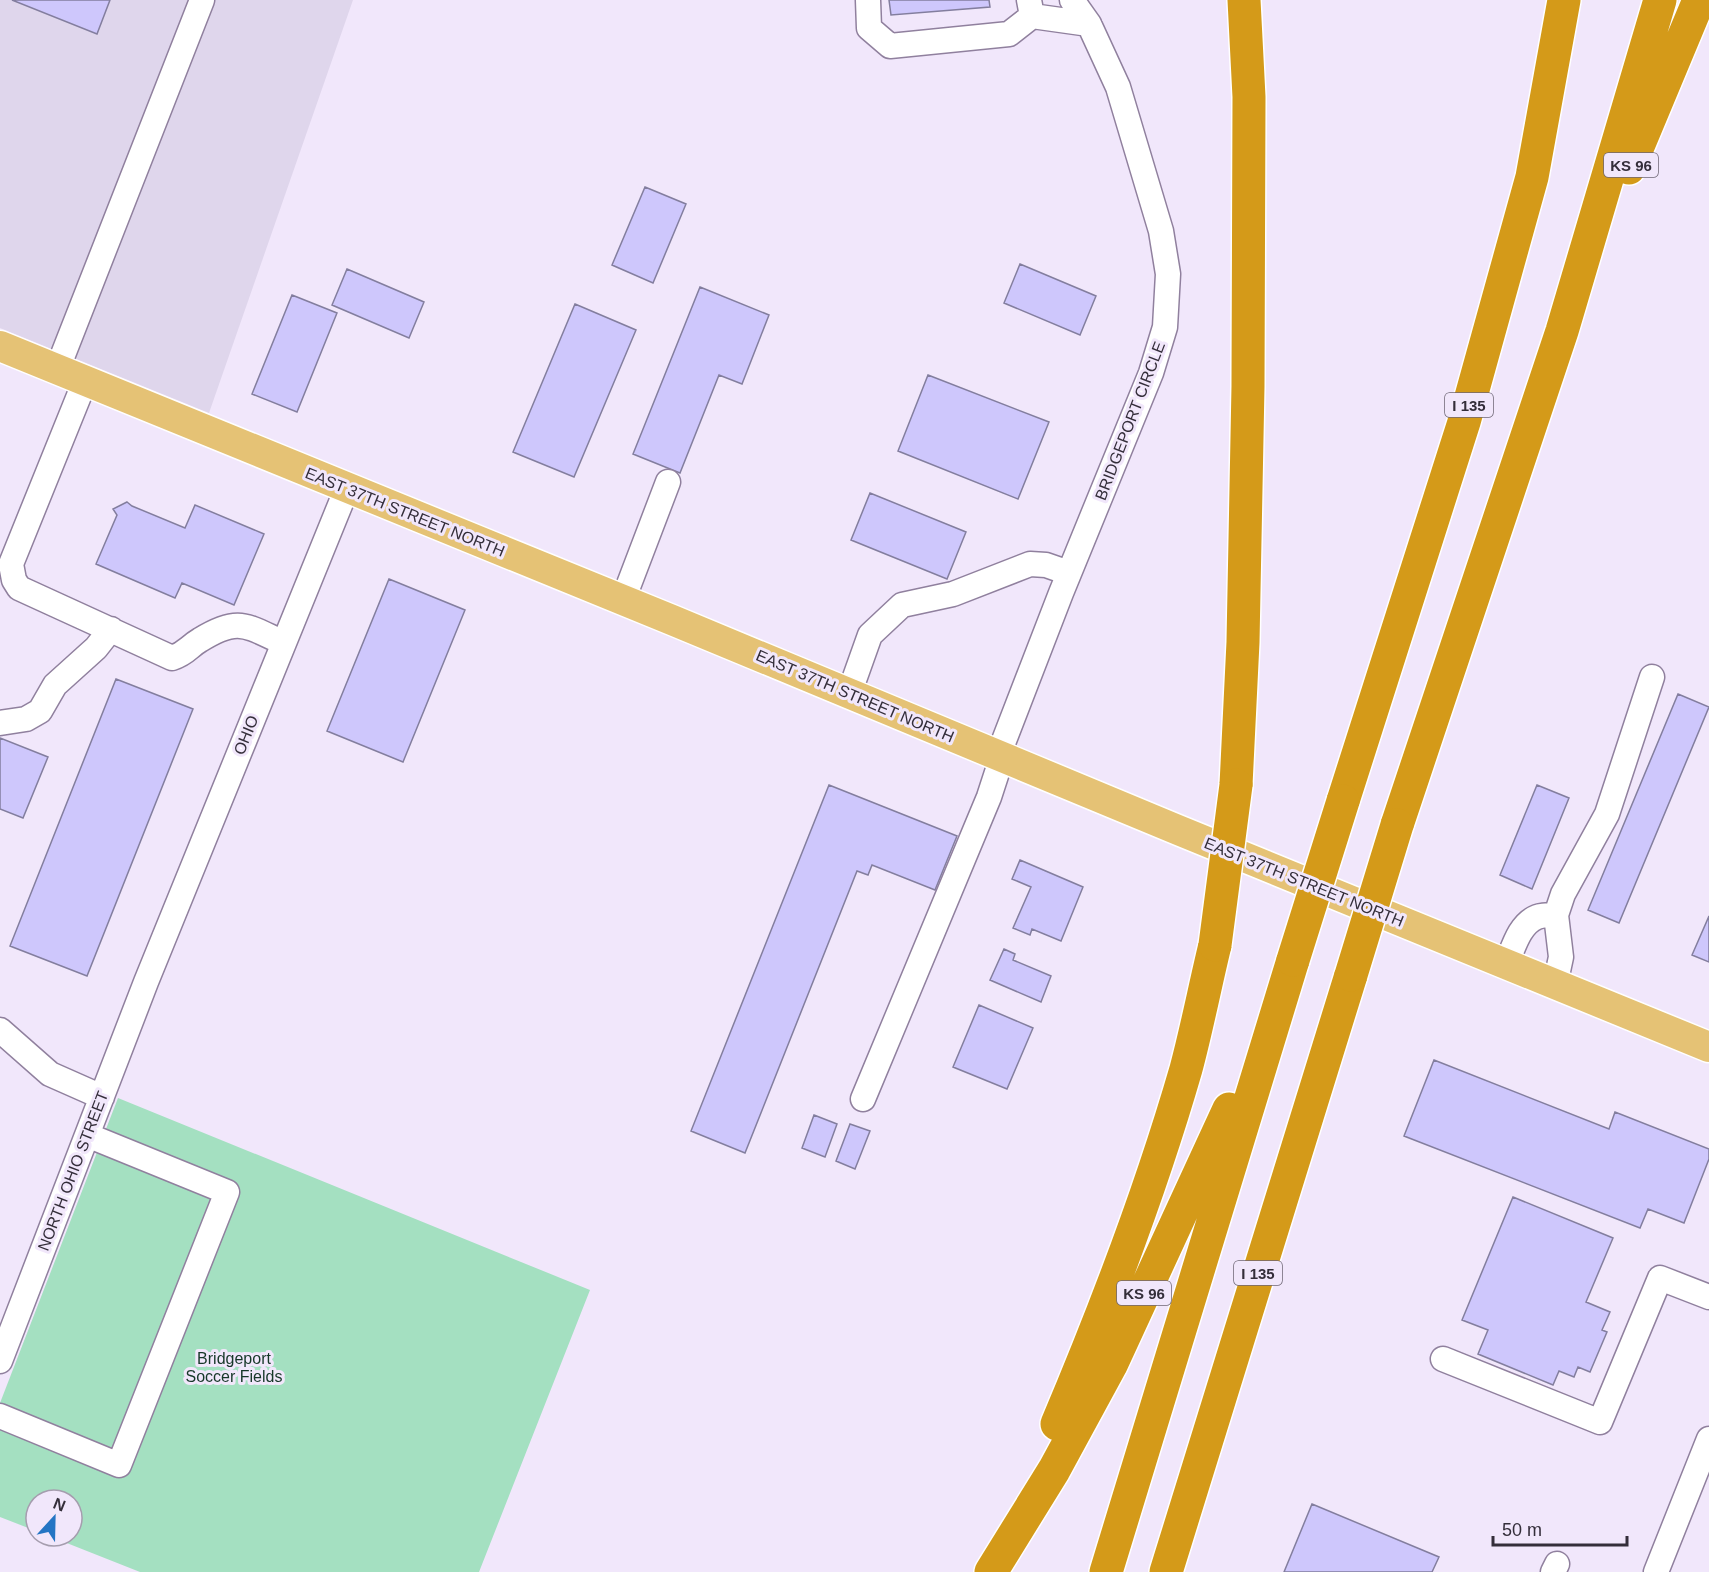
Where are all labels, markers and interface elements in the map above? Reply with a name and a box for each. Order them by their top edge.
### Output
road number: KS 96 [1604,153,1658,177]
street label: BRIDGEPORT CIRCLE [1092,339,1168,503]
road number: I 135 [1445,393,1493,417]
street label: EAST 37TH STREET NORTH [303,464,507,560]
street label: EAST 37TH STREET NORTH [753,646,957,746]
street label: OHIO [230,713,262,757]
street label: EAST 37TH STREET NORTH [1202,834,1406,930]
street label: NORTH OHIO STREET [35,1089,111,1253]
road number: I 135 [1234,1261,1282,1285]
road number: KS 96 [1117,1281,1171,1305]
park label: Bridgeport Soccer Fields [186,1350,282,1385]
north arrow [24,1488,84,1548]
text: N [51,1495,68,1515]
scale bar [1493,1509,1626,1547]
text: 50 m [1502,1520,1542,1540]

